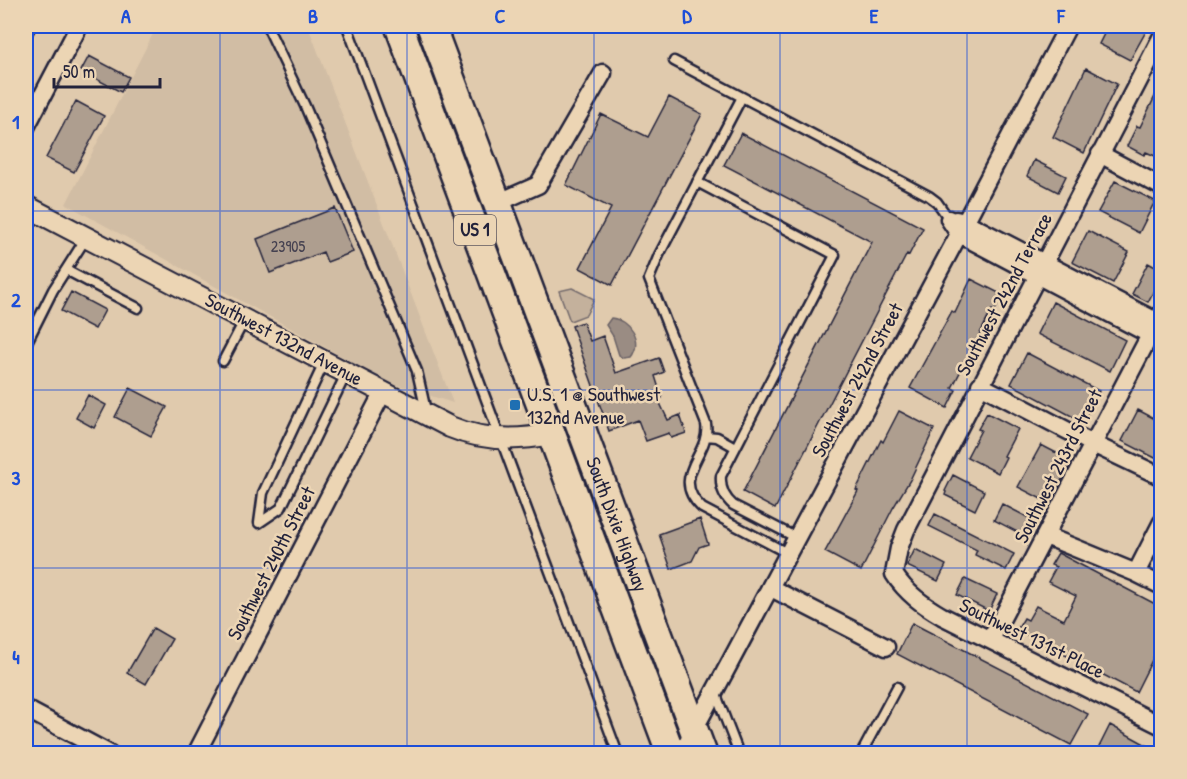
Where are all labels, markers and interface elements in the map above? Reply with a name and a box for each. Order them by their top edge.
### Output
text: A [121,2,131,29]
text: B [308,2,318,29]
text: C [495,2,506,29]
text: D [682,2,692,29]
text: E [870,2,879,29]
text: F [1056,2,1066,29]
scale bar [54,51,160,89]
text: 50 m [63,59,95,84]
text: 1 [12,108,20,135]
street label: Southwest 242nd Terrace [949,208,1058,380]
road number: US 1 [454,215,496,245]
house number: 23905 [271,235,305,257]
text: 2 [11,286,21,313]
street label: Southwest 132nd Avenue [201,286,368,391]
street label: Southwest 242nd Street [804,297,909,462]
place label: U.S. 1 @ Southwest 132nd Avenue [527,380,661,430]
street label: Southwest 243rd Street [1007,383,1109,547]
marker: U.S. 1 @ Southwest 132nd Avenue [508,398,522,412]
street label: South Dixie Highway [580,453,655,595]
text: 3 [12,464,21,491]
street label: Southwest 240th Street [220,480,321,644]
street label: Southwest 131st Place [955,591,1109,684]
text: 4 [12,643,20,670]

